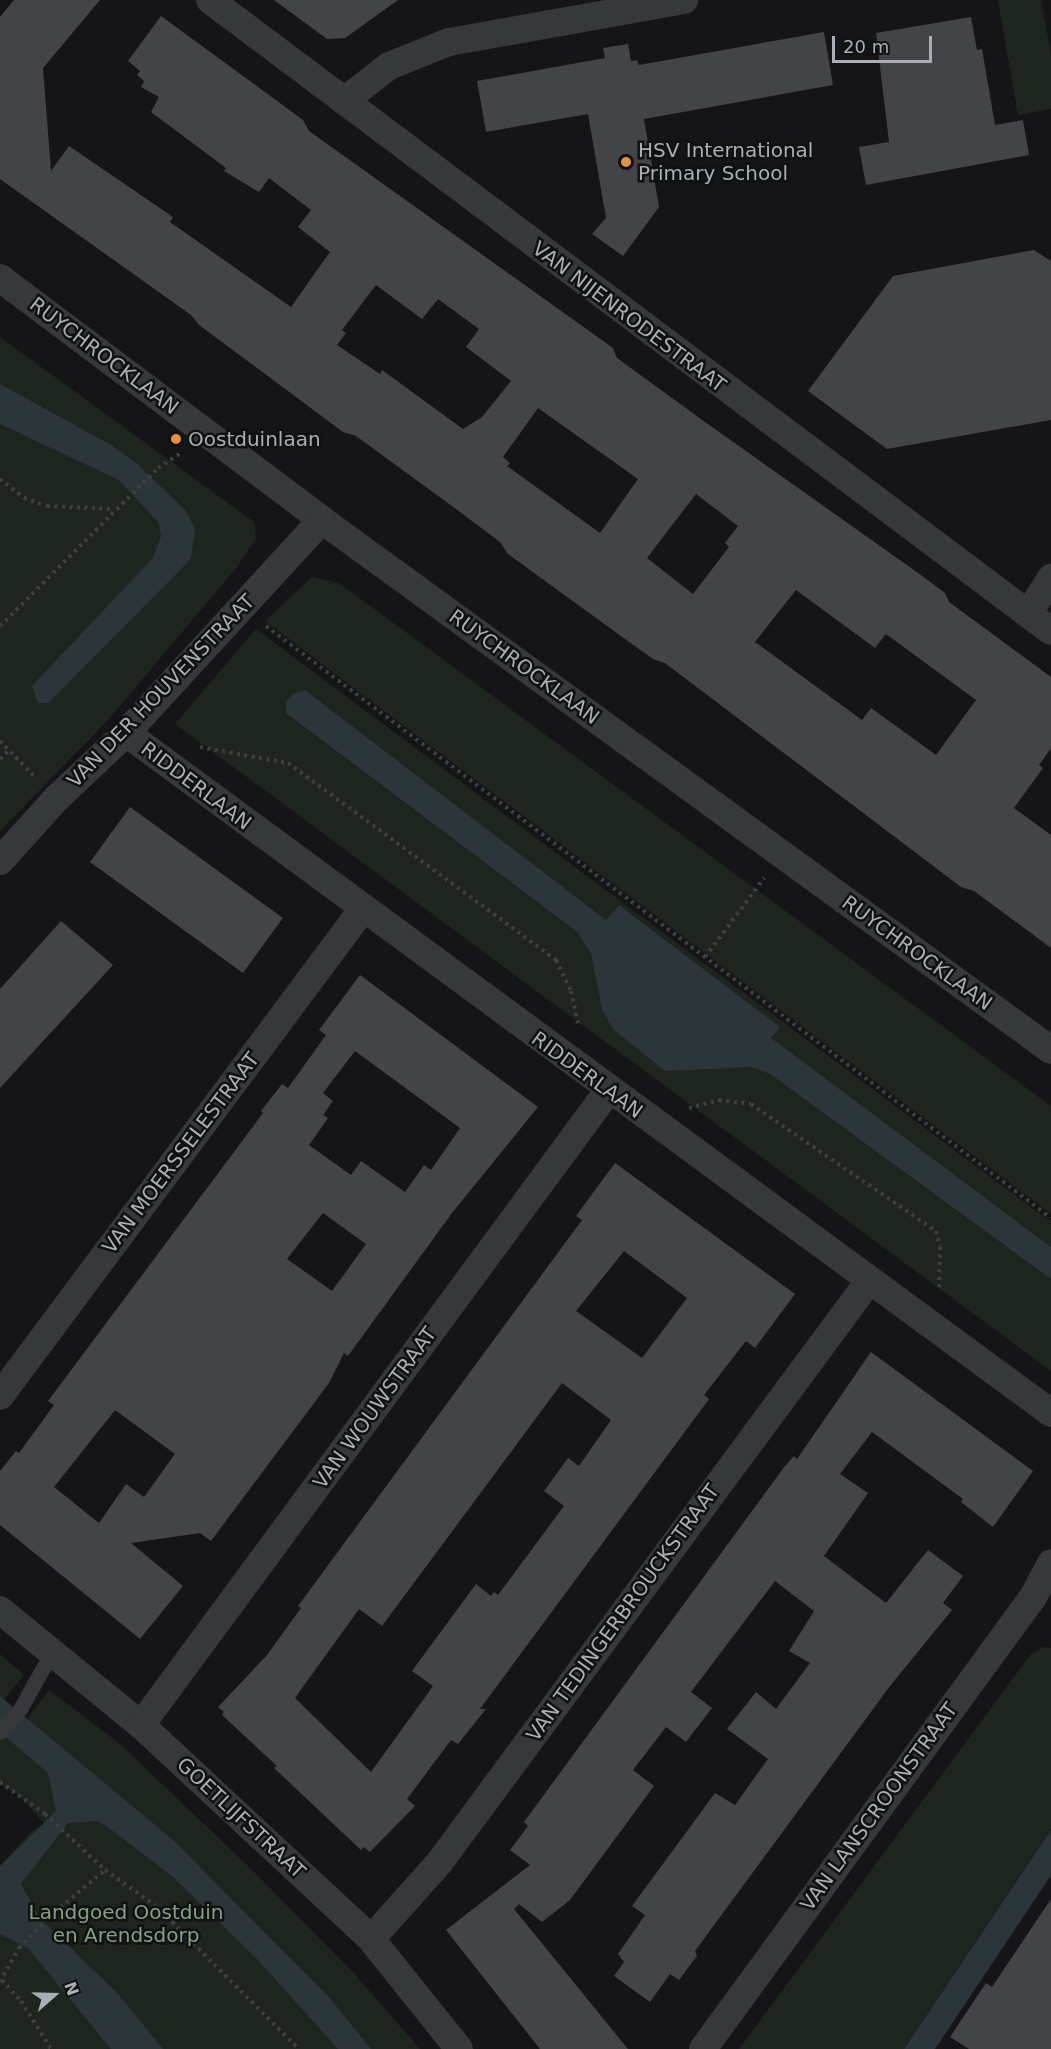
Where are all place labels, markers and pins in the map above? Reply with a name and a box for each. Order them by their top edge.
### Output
place label: HSV International Primary School [638,138,813,185]
marker: HSV International Primary School [619,155,633,169]
place label: Oostduinlaan [188,427,321,451]
marker: Oostduinlaan [169,432,183,446]

